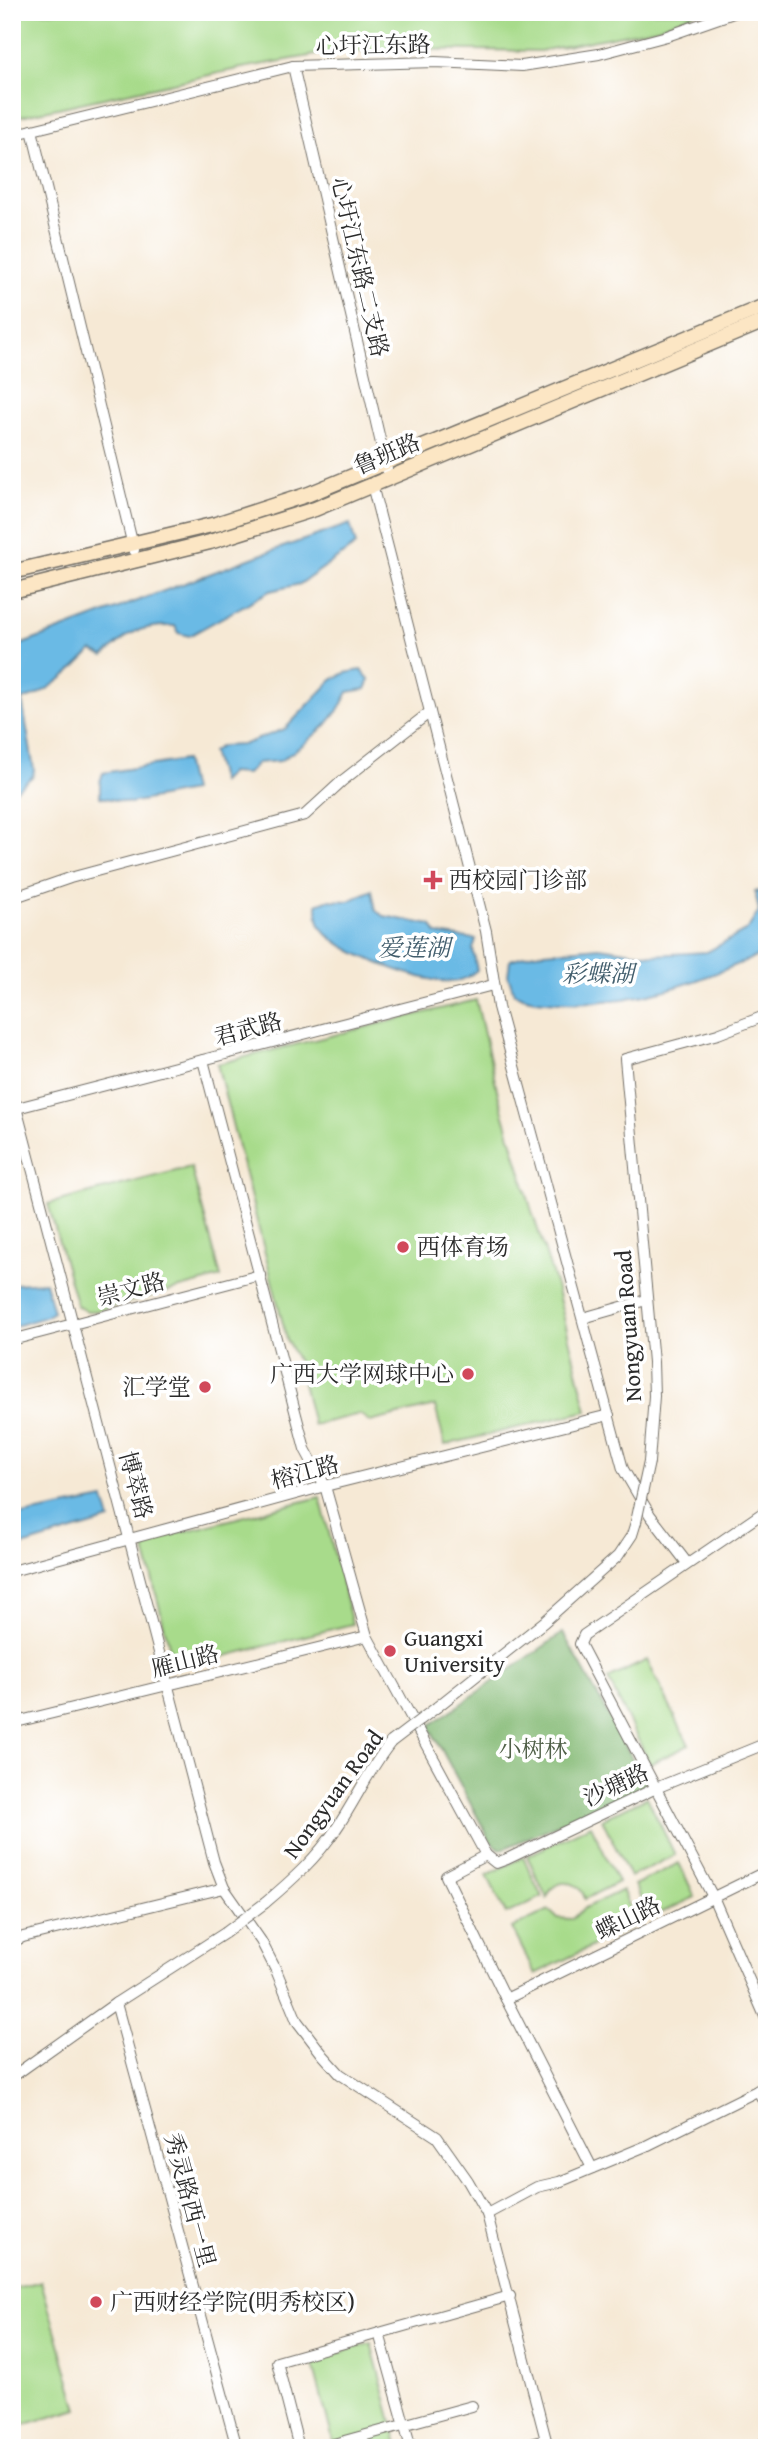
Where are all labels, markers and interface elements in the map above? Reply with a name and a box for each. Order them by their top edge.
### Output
street label: 心圩江东路 [315,27,431,62]
street label: 心圩江东路二支路 [324,174,397,360]
street label: 鲁班路 [349,425,425,482]
place label: 西校园门诊部 [449,863,587,896]
marker: 西校园门诊部 [423,870,443,890]
water label: 爱莲湖 [378,930,454,965]
water label: 彩蝶湖 [562,956,638,991]
street label: 君武路 [210,1004,285,1053]
place label: 西体育场 [417,1230,509,1263]
marker: 西体育场 [395,1239,411,1255]
street label: Nongyuan Road [606,1248,649,1403]
street label: 崇文路 [93,1264,168,1313]
place label: 广西大学网球中心 [270,1357,454,1390]
marker: 广西大学网球中心 [460,1366,476,1382]
place label: 汇学堂 [122,1370,191,1403]
marker: 汇学堂 [197,1379,213,1395]
street label: 博萃路 [112,1447,161,1522]
street label: 榕江路 [267,1447,342,1496]
place label: Guangxi University [404,1621,505,1680]
street label: 雁山路 [147,1636,222,1685]
marker: Guangxi University [382,1643,398,1659]
street label: Nongyuan Road [275,1722,391,1865]
park label: 小树林 [499,1732,568,1765]
street label: 沙塘路 [578,1755,654,1814]
street label: 蝶山路 [590,1888,666,1948]
street label: 秀灵路西一里 [157,2129,224,2271]
place label: 广西财经学院(明秀校区) [110,2285,355,2318]
marker: 广西财经学院(明秀校区) [88,2294,104,2310]

